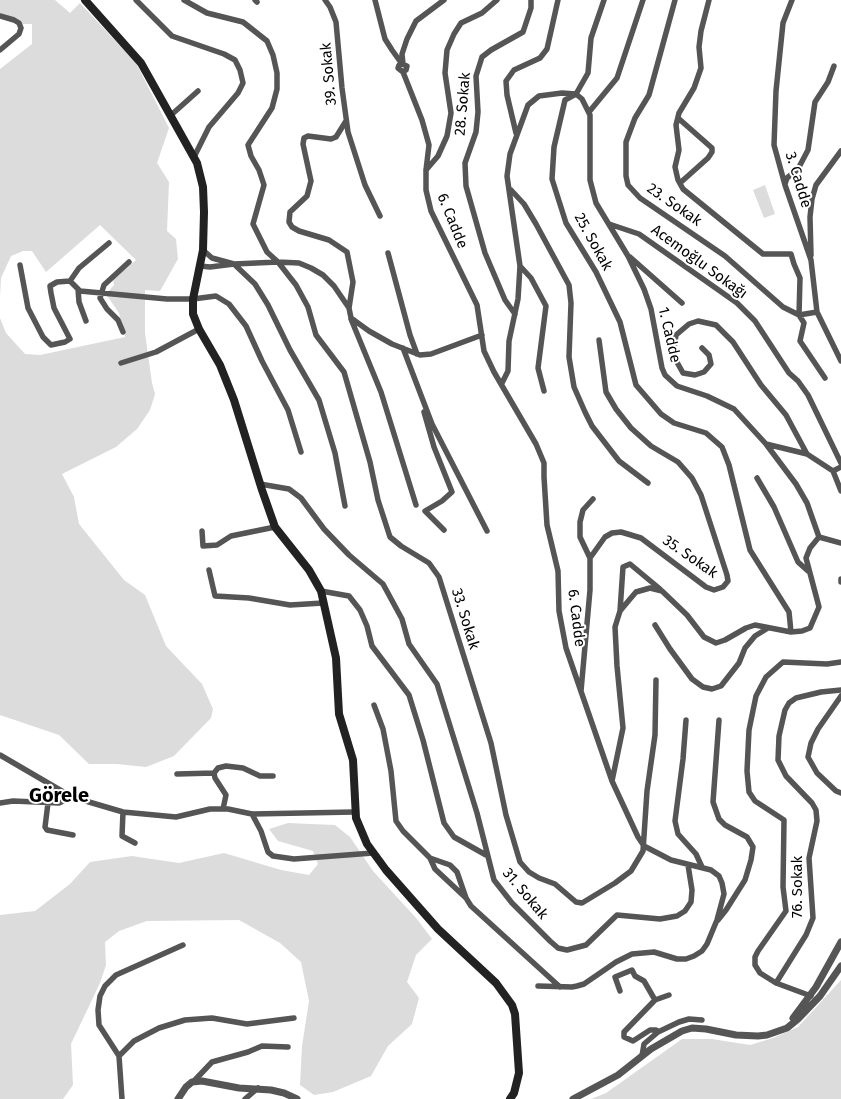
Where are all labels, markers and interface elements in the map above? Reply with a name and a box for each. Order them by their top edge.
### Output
street label: 39. Sokak [317,42,341,106]
street label: 28. Sokak [451,72,475,136]
street label: 3. Cadde [781,150,815,210]
street label: 23. Sokak [643,180,705,230]
street label: 6. Cadde [433,191,471,251]
street label: 25. Sokak [570,210,616,274]
street label: Acemoğlu Sokağı [647,221,751,303]
street label: 1. Cadde [654,305,684,365]
street label: 35. Sokak [659,532,721,582]
street label: 33. Sokak [447,586,483,652]
street label: 6. Cadde [564,588,588,648]
district label: Görele [29,784,89,808]
street label: 76. Sokak [789,856,807,918]
street label: 31. Sokak [498,865,552,923]

